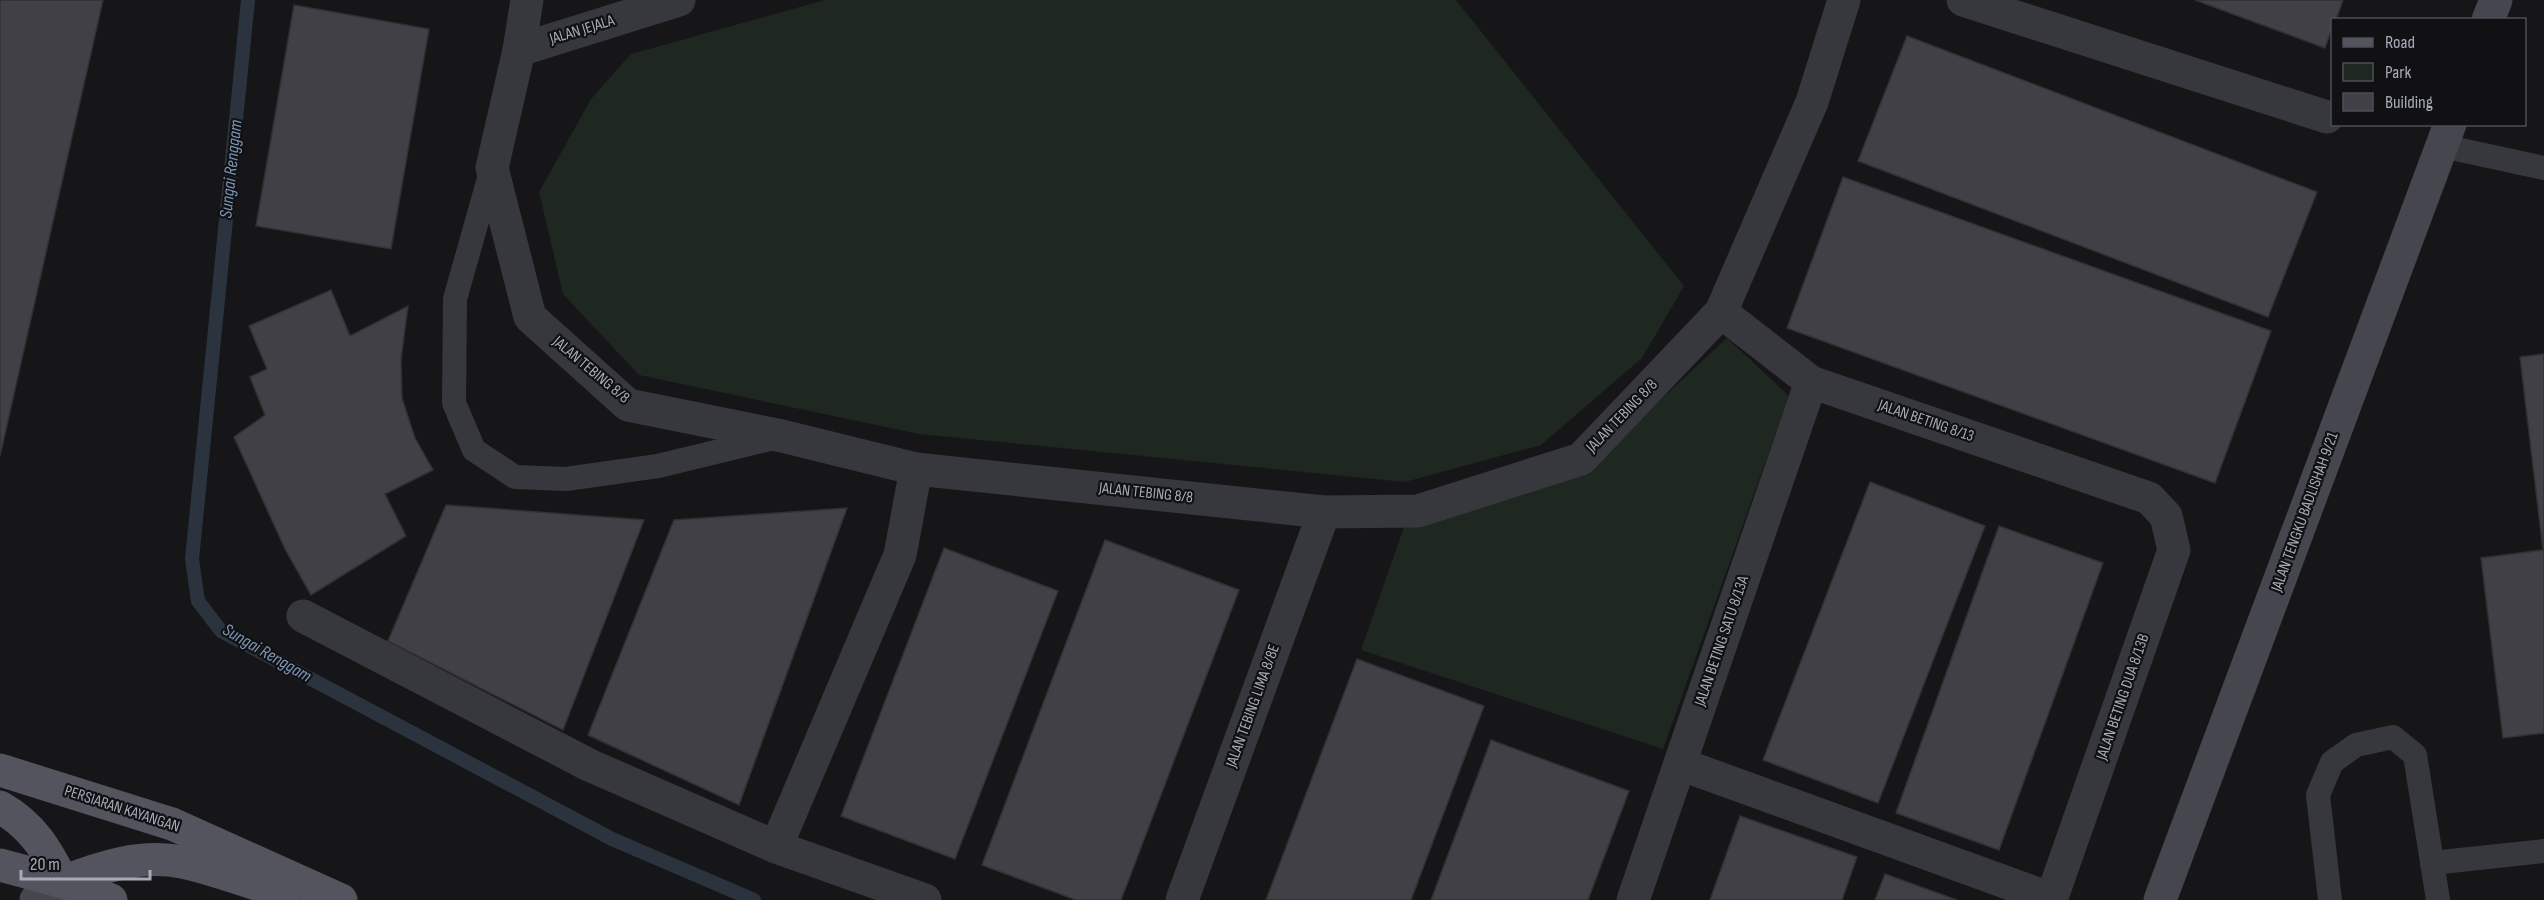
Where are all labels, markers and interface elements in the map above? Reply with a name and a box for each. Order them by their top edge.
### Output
street label: JALAN JEJALA [546,11,617,49]
legend [2331,18,2526,126]
text: Road [2385,32,2415,53]
text: Park [2385,62,2411,83]
text: Building [2385,92,2433,113]
water label: Sungai Renggam [215,119,247,219]
street label: JALAN TEBING 8/8 [548,332,633,408]
street label: JALAN TEBING 8/8 [1582,375,1662,457]
street label: JALAN BETING 8/13 [1875,395,1976,446]
street label: JALAN TENGKU BADLISHAH 9/21 [2267,429,2343,595]
street label: JALAN TEBING 8/8 [1097,479,1194,507]
street label: JALAN BETING SATU 8/13A [1690,573,1753,710]
water label: Sungai Renggam [219,619,315,687]
street label: JALAN BETING DUA 8/13B [2092,631,2153,763]
street label: JALAN TEBING LIMA 8/8E [1222,642,1284,771]
street label: PERSIARAN KAYANGAN [62,781,182,837]
scale bar [21,843,150,881]
text: 20 m [30,854,60,875]

